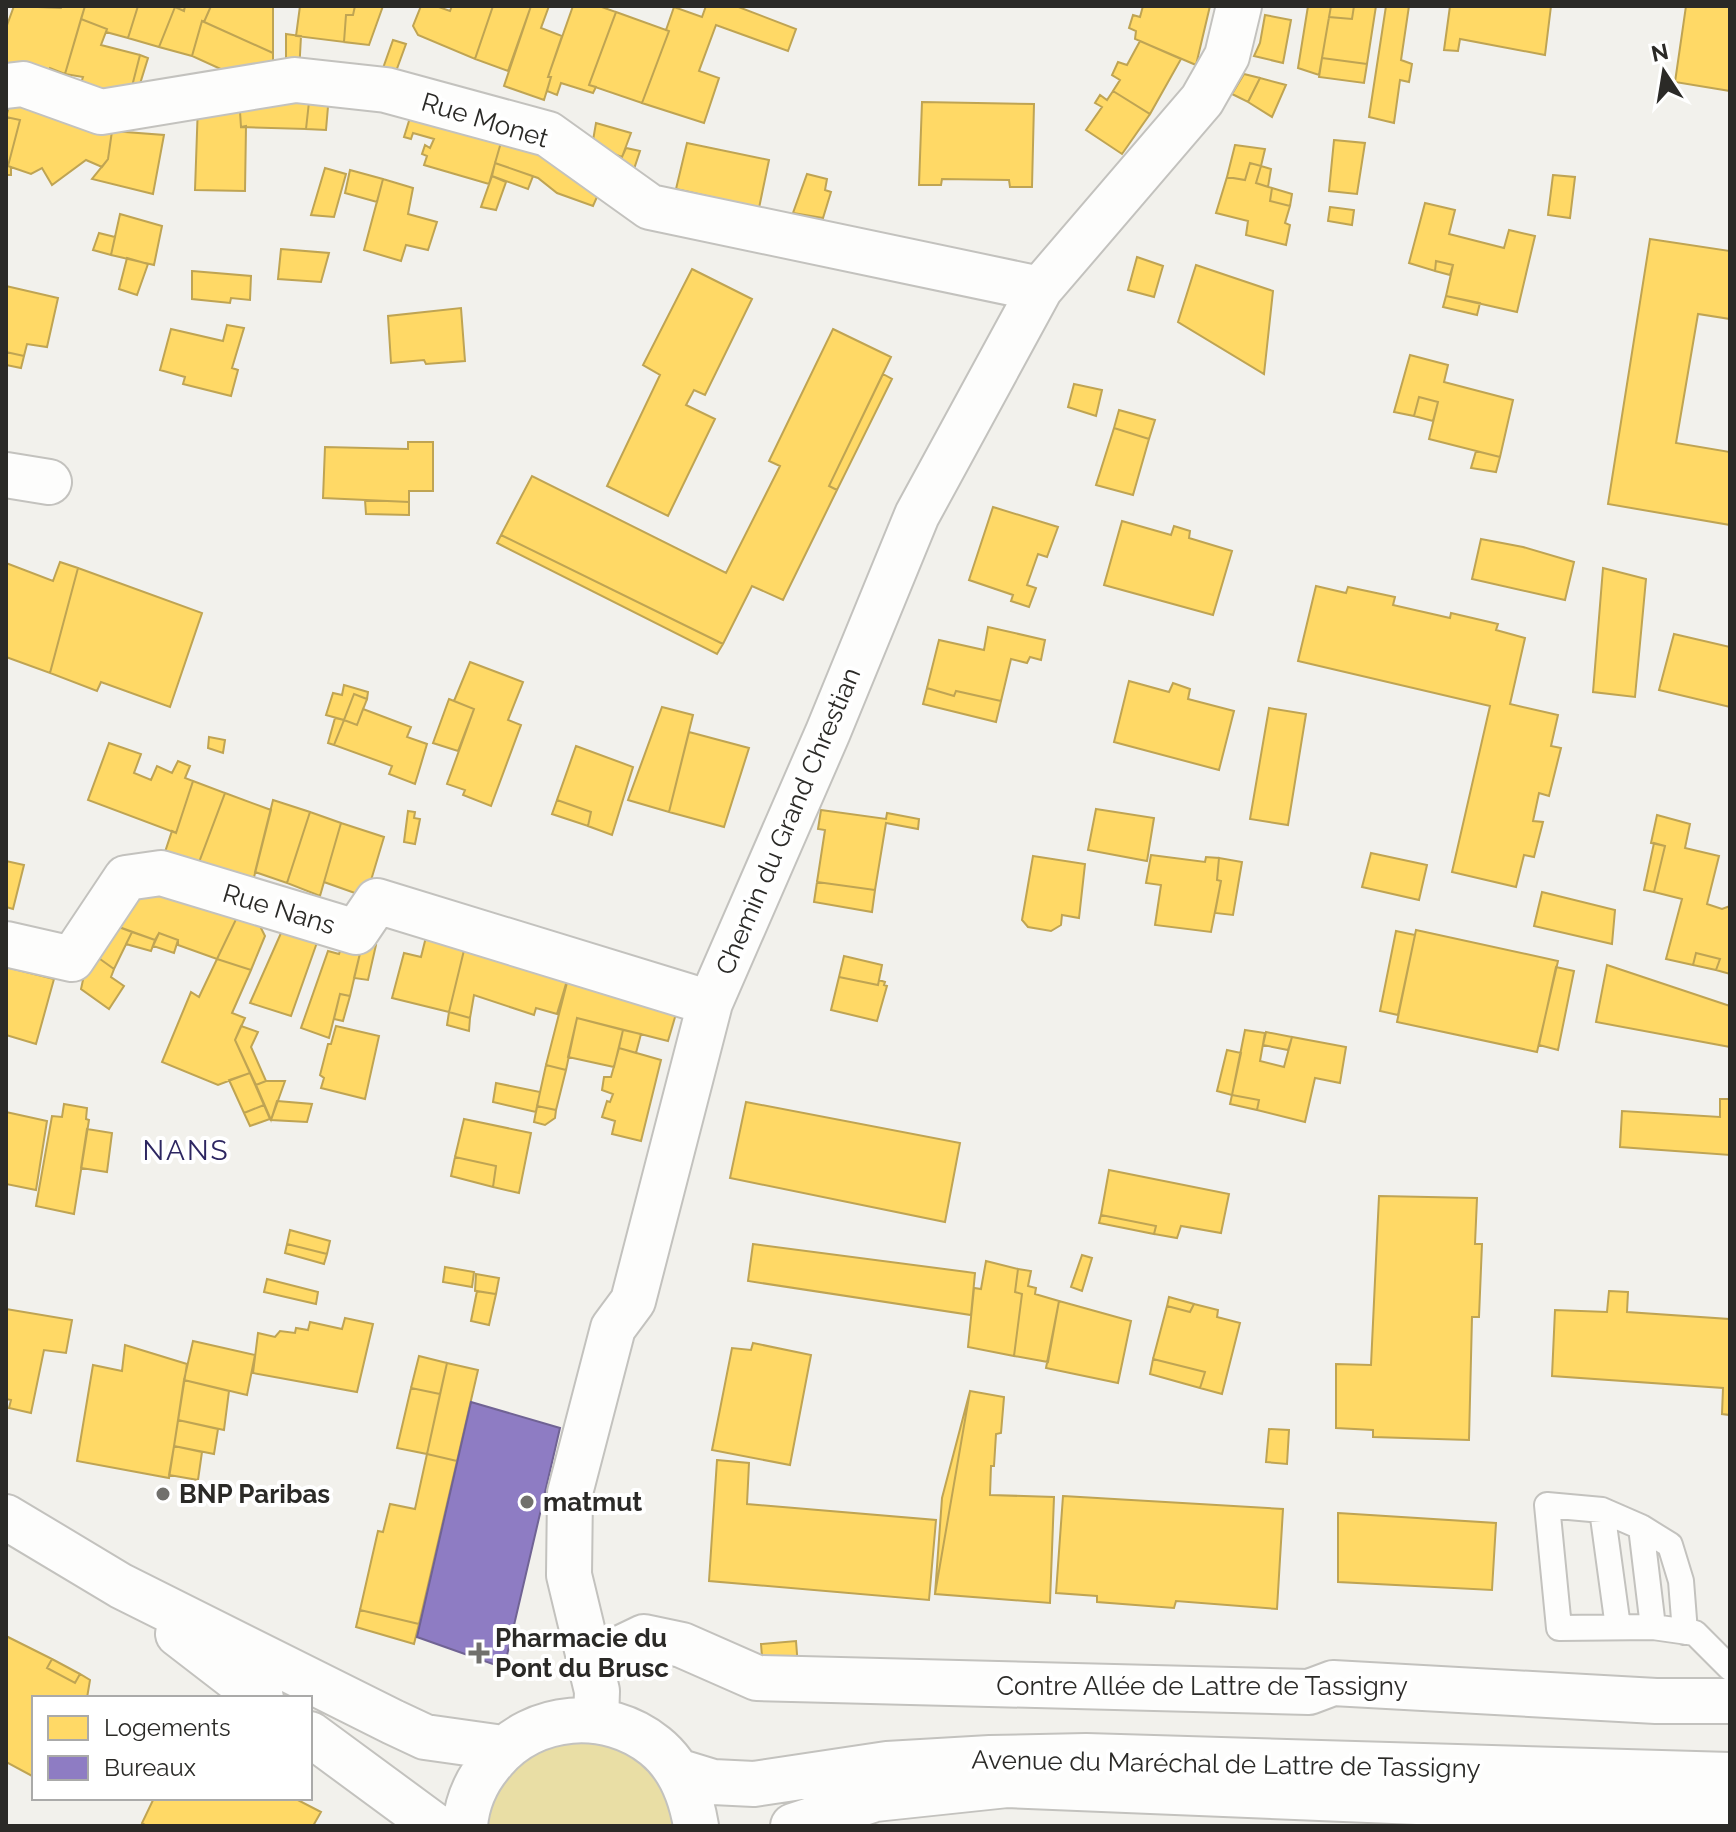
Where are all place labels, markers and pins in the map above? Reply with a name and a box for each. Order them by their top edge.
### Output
place label: BNP Paribas [179,1479,330,1509]
marker: BNP Paribas [154,1485,172,1503]
place label: matmut [543,1487,642,1517]
marker: matmut [518,1493,536,1511]
place label: Pharmacie du Pont du Brusc [495,1623,669,1683]
marker: Pharmacie du Pont du Brusc [470,1644,488,1662]

